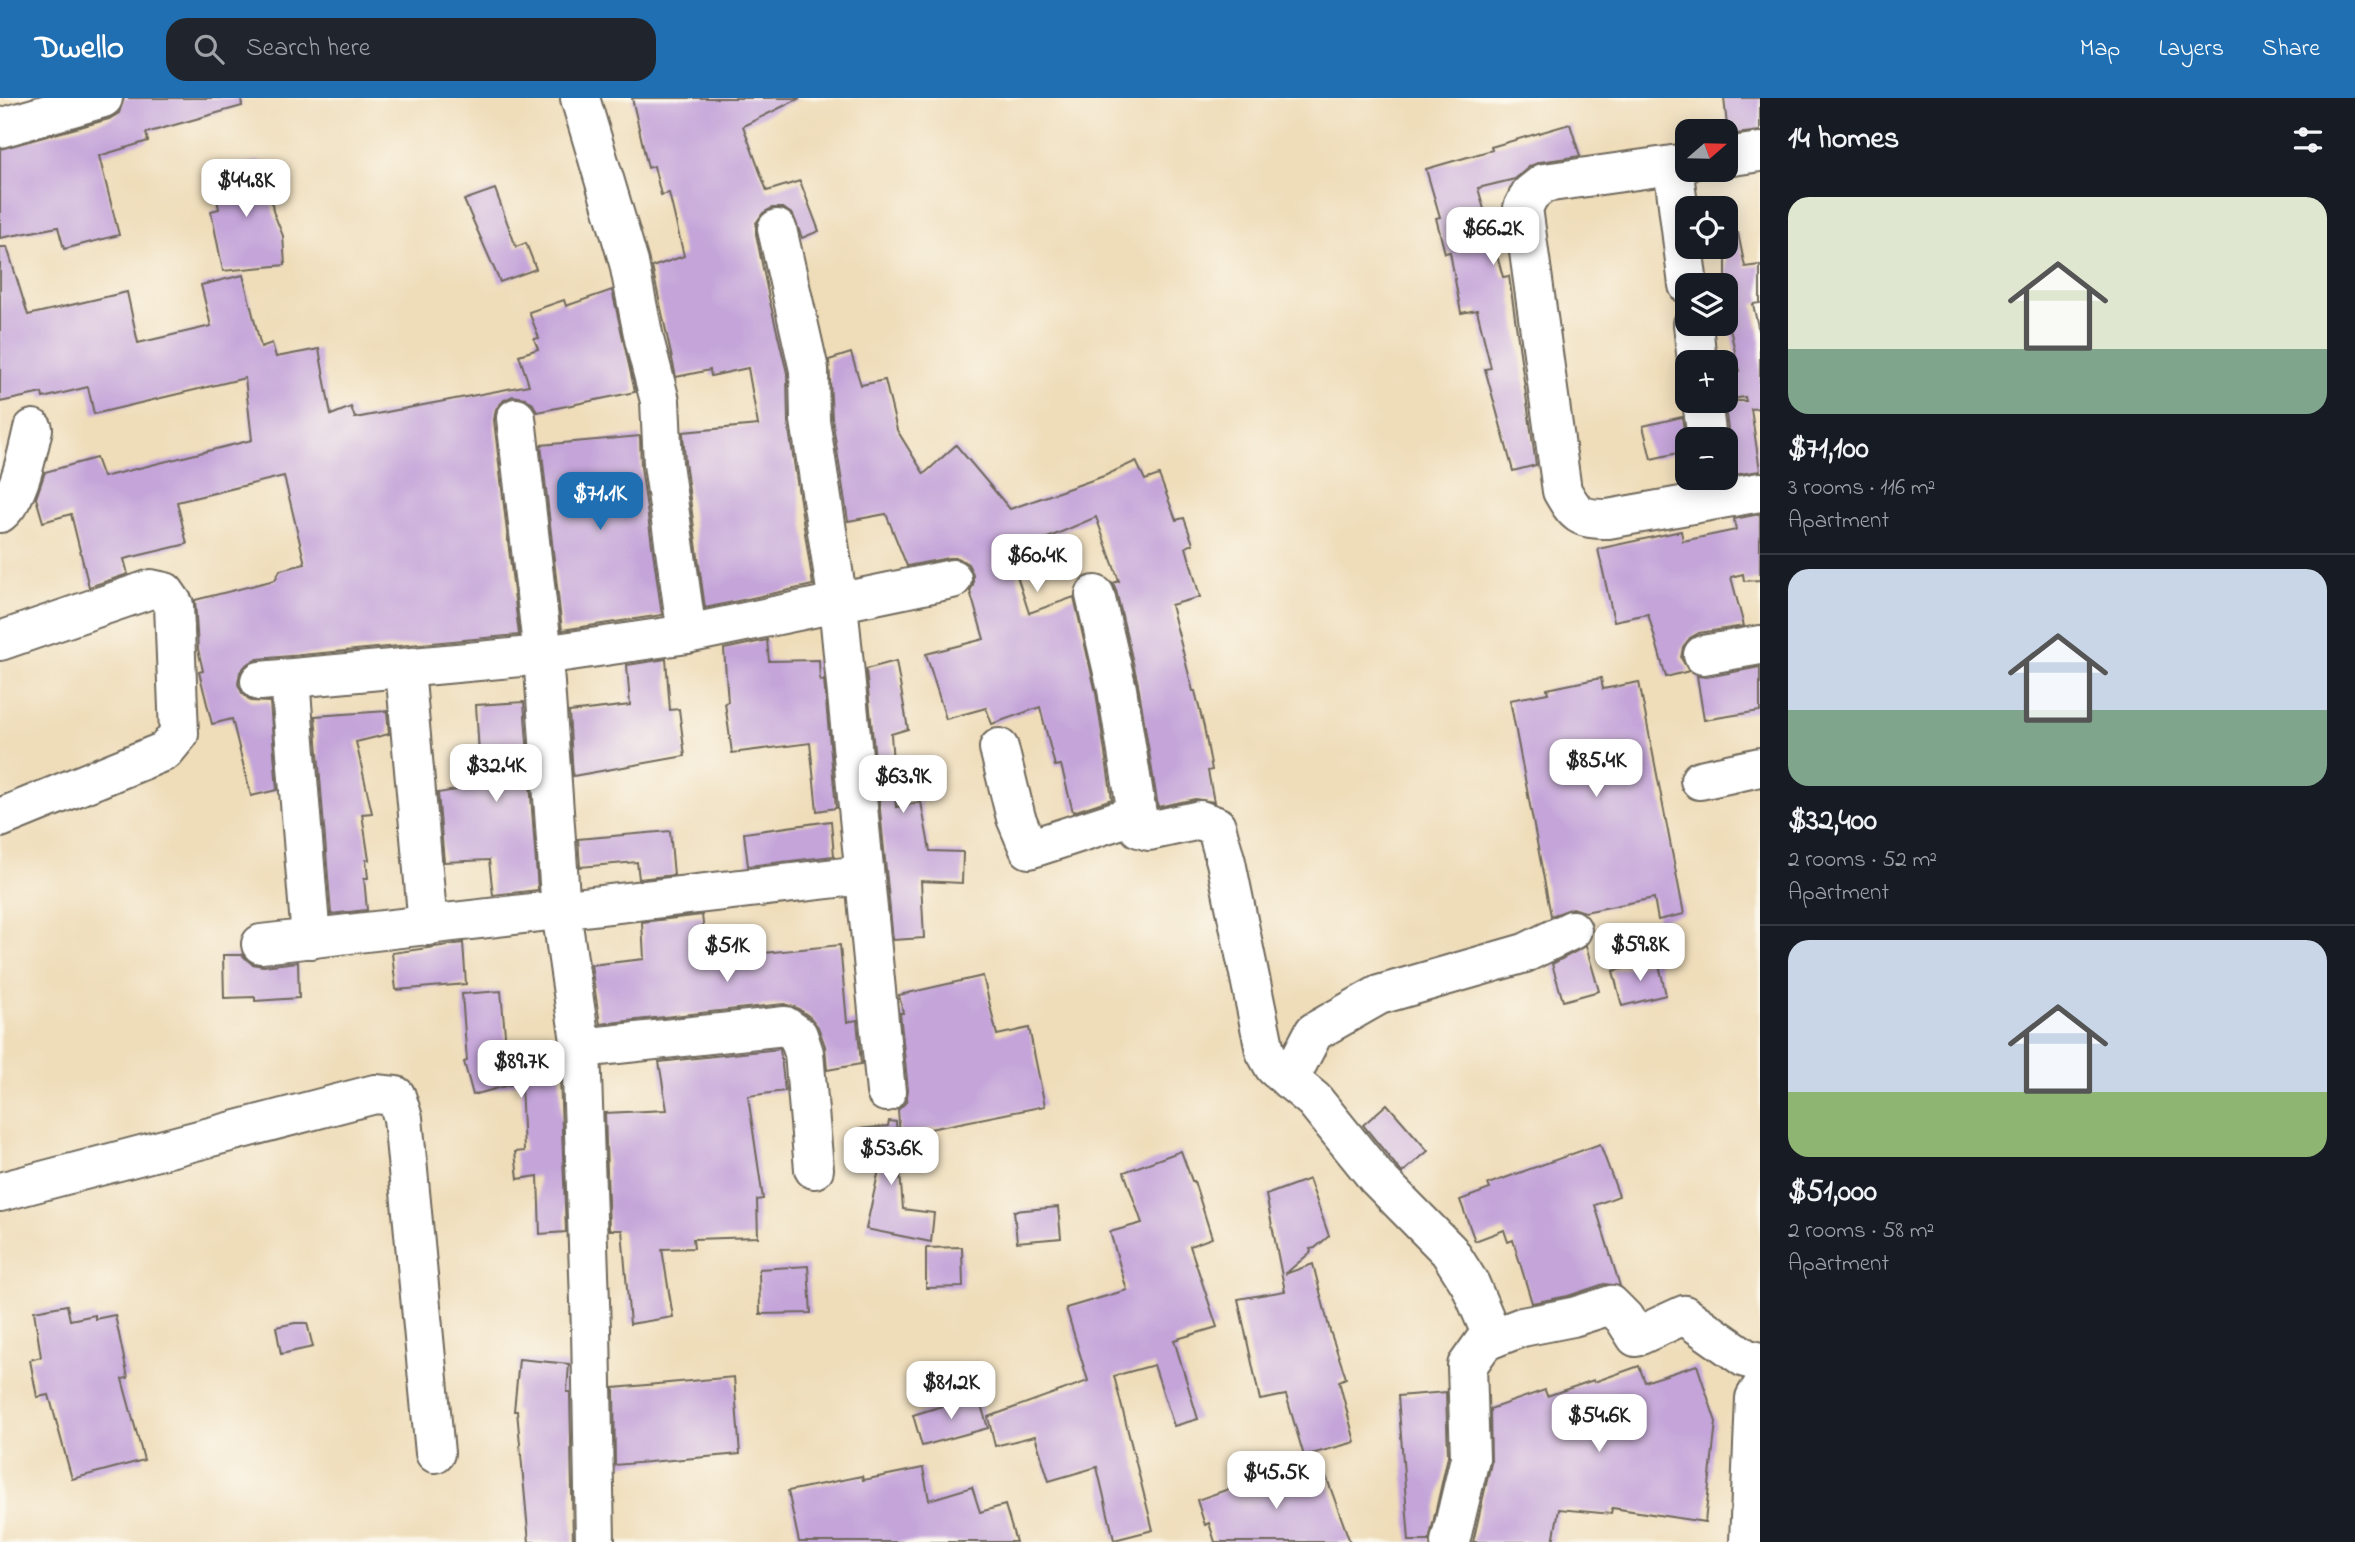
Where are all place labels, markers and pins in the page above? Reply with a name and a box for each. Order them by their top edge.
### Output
pin: $44.8K [189,159,303,219]
pin: $66.2K [1436,208,1550,267]
pin: $71.1K [543,472,657,532]
pin: $60.4K [980,534,1094,594]
pin: $85.4K [1539,740,1653,799]
pin: $32.4K [439,744,553,804]
pin: $63.9K [846,756,960,815]
pin: $51K [686,924,768,984]
pin: $59.8K [1583,924,1697,983]
pin: $89.7K [464,1040,578,1100]
pin: $53.6K [834,1128,948,1187]
pin: $81.2K [894,1362,1008,1421]
pin: $54.6K [1542,1394,1656,1454]
pin: $45.5K [1219,1452,1333,1511]

